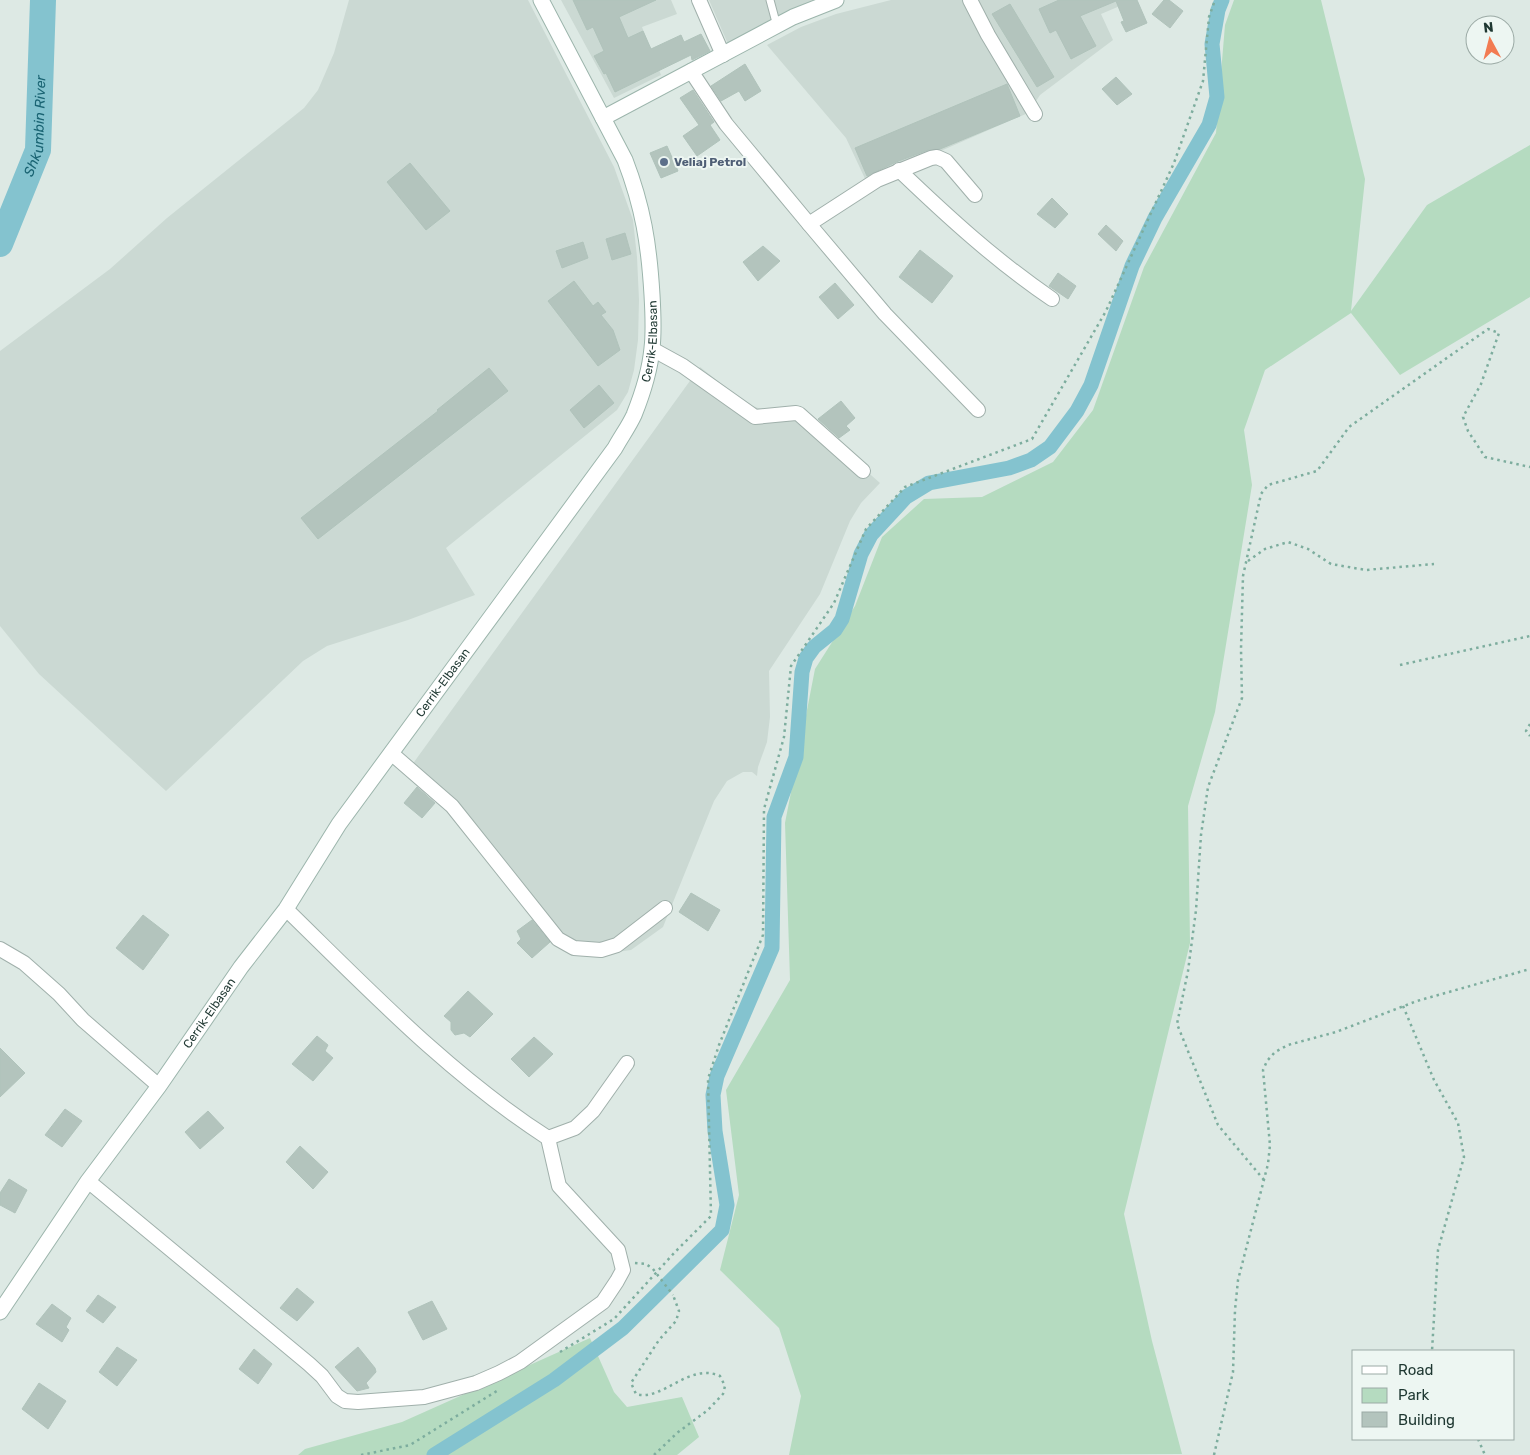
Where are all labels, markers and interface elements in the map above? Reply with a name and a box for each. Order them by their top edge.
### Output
north arrow [1465,15,1515,65]
text: N [1482,19,1495,37]
water label: Shkumbin River [20,74,50,179]
place label: Veliaj Petrol [674,155,746,169]
marker: Veliaj Petrol [658,156,670,168]
street label: Cerrik-Elbasan [639,300,660,384]
street label: Cerrik-Elbasan [413,645,473,720]
street label: Cerrik-Elbasan [180,975,238,1051]
legend [1352,1350,1515,1440]
text: Road [1398,1361,1434,1379]
text: Park [1398,1386,1429,1404]
text: Building [1398,1411,1455,1429]

